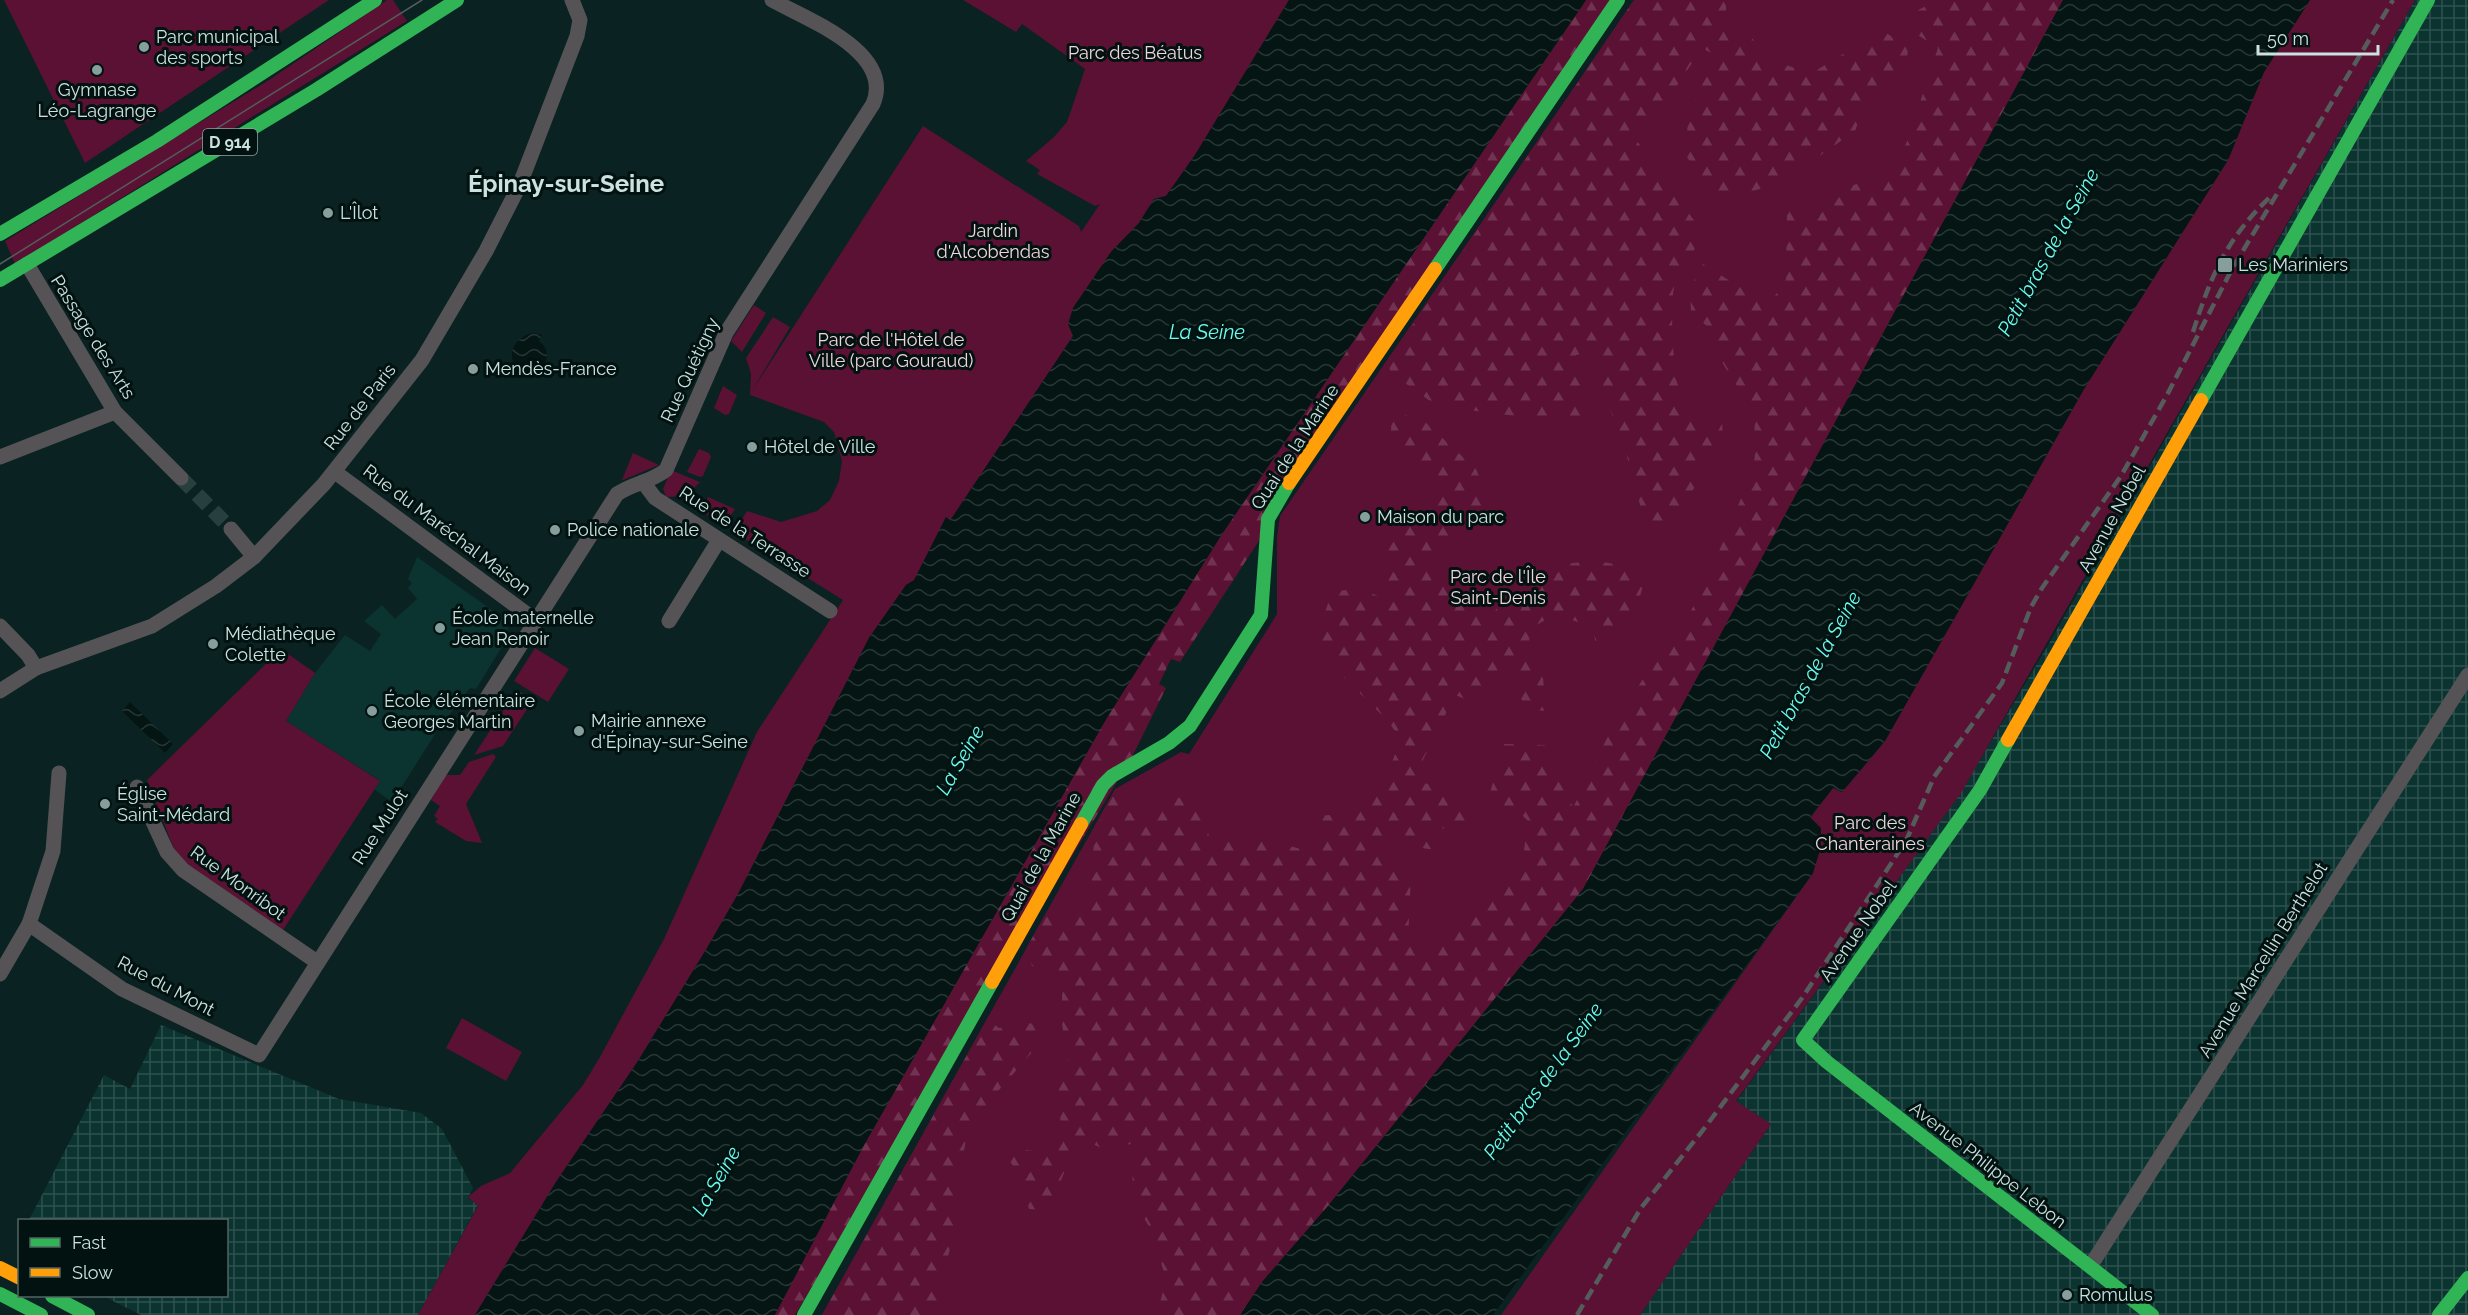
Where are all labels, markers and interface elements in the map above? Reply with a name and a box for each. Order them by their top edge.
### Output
scale bar [2258,18,2378,56]
place label: Parc municipal des sports [156,26,279,68]
text: 50 m [2267,28,2309,49]
marker: Parc municipal des sports [137,40,151,54]
park label: Parc des Béatus [1068,42,1202,63]
marker: Gymnase Léo-Lagrange [90,63,104,77]
place label: Gymnase Léo-Lagrange [38,79,157,121]
road number: D 914 [203,129,257,155]
water label: Petit bras de la Seine [1992,164,2104,340]
district label: Épinay-sur-Seine [468,169,664,198]
place label: L'Îlot [340,201,378,223]
marker: L'Îlot [321,206,335,220]
park label: Jardin d'Alcobendas [936,220,1050,262]
place label: Les Mariniers [2238,254,2348,275]
marker: Les Mariniers [2216,256,2234,274]
street label: Passage des Arts [47,271,140,403]
street label: Rue Quétigny [656,314,723,426]
water label: La Seine [1169,320,1245,344]
park label: Parc de l'Hôtel de Ville (parc Gouraud) [809,329,973,371]
place label: Mendès-France [485,358,617,379]
street label: Rue de Paris [319,359,400,454]
marker: Mendès-France [466,362,480,376]
street label: Quai de la Marine [1246,380,1343,513]
place label: Hôtel de Ville [764,436,876,457]
marker: Hôtel de Ville [745,440,759,454]
street label: Rue du Maréchal Maison [359,460,535,600]
street label: Avenue Nobel [2074,462,2150,576]
street label: Rue de la Terrasse [676,481,815,582]
place label: Maison du parc [1377,506,1504,527]
marker: Maison du parc [1358,510,1372,524]
place label: Police nationale [567,519,700,540]
marker: Police nationale [548,523,562,537]
park label: Parc de l'Île Saint-Denis [1450,565,1546,608]
water label: Petit bras de la Seine [1754,587,1866,763]
place label: École maternelle Jean Renoir [452,606,594,649]
marker: École maternelle Jean Renoir [433,621,447,635]
place label: Médiathèque Colette [225,623,336,665]
marker: Médiathèque Colette [206,637,220,651]
place label: École élémentaire Georges Martin [384,689,536,732]
marker: École élémentaire Georges Martin [365,704,379,718]
place label: Mairie annexe d'Épinay-sur-Seine [591,710,748,752]
water label: La Seine [931,721,990,799]
marker: Mairie annexe d'Épinay-sur-Seine [572,724,586,738]
place label: Église Saint-Médard [117,782,230,825]
street label: Rue Mulot [348,785,412,868]
street label: Quai de la Marine [996,788,1085,925]
marker: Église Saint-Médard [98,797,112,811]
park label: Parc des Chanteraines [1815,812,1925,854]
street label: Rue Monribot [187,841,290,924]
street label: Avenue Marcellin Berthelot [2194,858,2331,1061]
street label: Avenue Nobel [1815,876,1900,985]
street label: Rue du Mont [114,951,218,1020]
water label: Petit bras de la Seine [1478,998,1608,1164]
street label: Avenue Philippe Lebon [1906,1097,2071,1232]
water label: La Seine [687,1142,746,1220]
legend [18,1219,228,1297]
text: Fast [72,1232,106,1253]
text: Slow [72,1262,113,1283]
place label: Romulus [2079,1284,2153,1305]
marker: Romulus [2060,1288,2074,1302]

